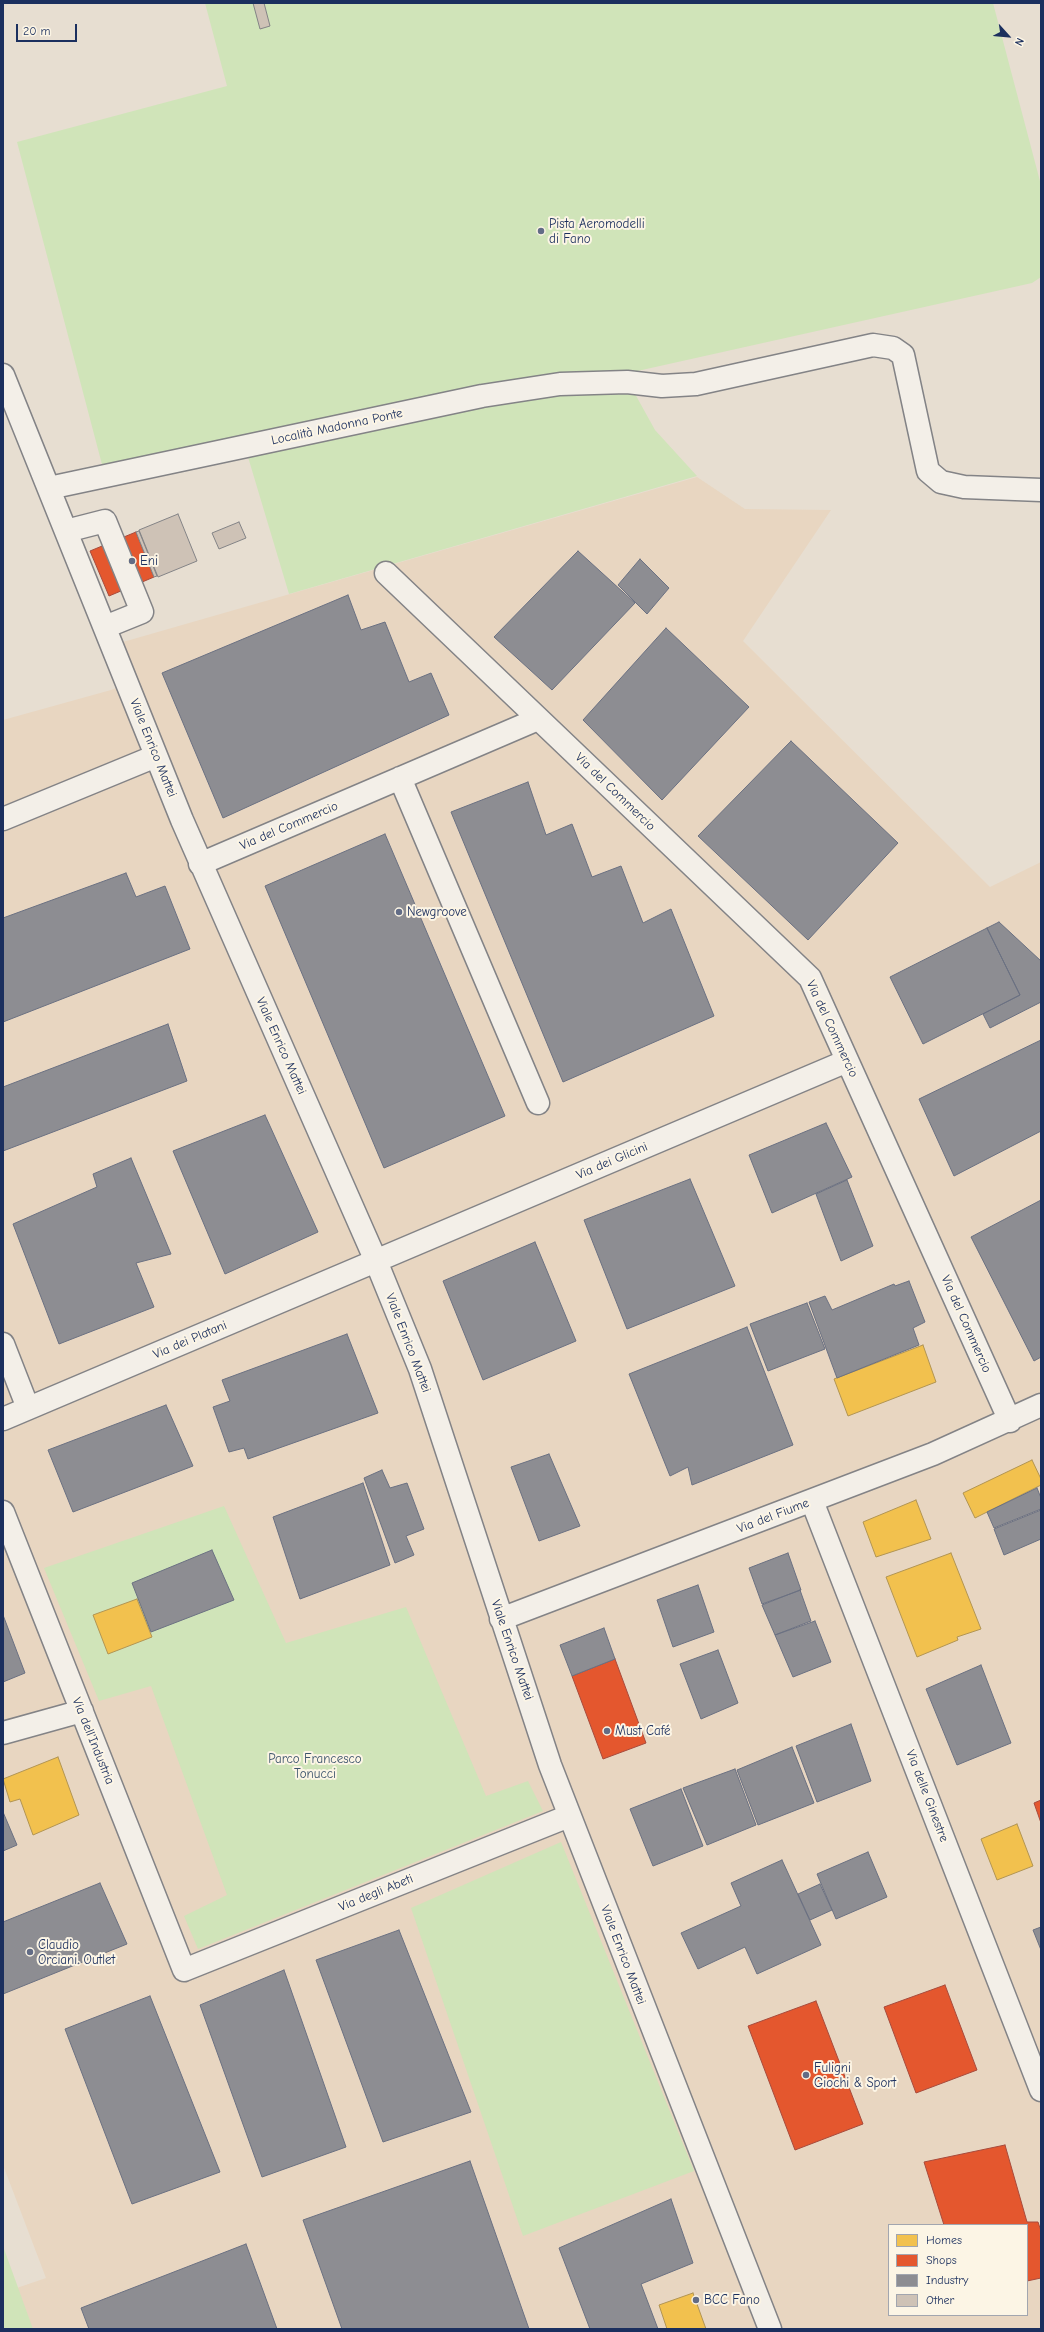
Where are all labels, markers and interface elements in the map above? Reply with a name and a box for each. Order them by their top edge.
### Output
scale bar [18,16,79,42]
north arrow [988,16,1028,56]
text: 20 m [23,24,51,38]
text: N [1012,36,1027,48]
place label: Pista Aeromodelli di Fano [549,216,645,247]
marker: Pista Aeromodelli di Fano [536,226,546,236]
street label: Località Madonna Ponte [270,405,404,449]
place label: Eni [140,553,158,569]
marker: Eni [127,556,137,566]
street label: Viale Enrico Mattei [126,696,180,800]
street label: Via del Commercio [572,750,658,834]
street label: Via del Commercio [237,798,341,854]
place label: Newgroove [407,904,467,920]
marker: Newgroove [394,907,404,917]
street label: Via del Commercio [803,978,861,1080]
street label: Viale Enrico Mattei [253,995,309,1097]
street label: Via dei Glicini [574,1139,650,1183]
street label: Via del Commercio [937,1273,995,1375]
street label: Viale Enrico Mattei [382,1291,434,1395]
street label: Via dei Platani [151,1317,229,1363]
street label: Via del Fiume [735,1495,811,1537]
street label: Viale Enrico Mattei [488,1598,536,1702]
street label: Via dell'Industria [68,1695,118,1787]
place label: Must Café [615,1723,670,1739]
marker: Must Café [602,1726,612,1736]
street label: Via delle Ginestre [902,1748,952,1844]
park label: Parco Francesco Tonucci [268,1751,362,1782]
street label: Via degli Abeti [336,1871,416,1915]
street label: Viale Enrico Mattei [597,1903,649,2007]
place label: Claudio Orciani. Outlet [38,1937,115,1968]
marker: Claudio Orciani. Outlet [25,1947,35,1957]
place label: Fuligni Giochi & Sport [814,2060,896,2091]
marker: Fuligni Giochi & Sport [801,2070,811,2080]
legend [888,2224,1028,2316]
text: Homes [926,2233,962,2247]
text: Shops [926,2253,957,2267]
text: Industry [926,2273,968,2287]
place label: BCC Fano [704,2292,760,2308]
text: Other [926,2293,954,2307]
marker: BCC Fano [691,2295,701,2305]

